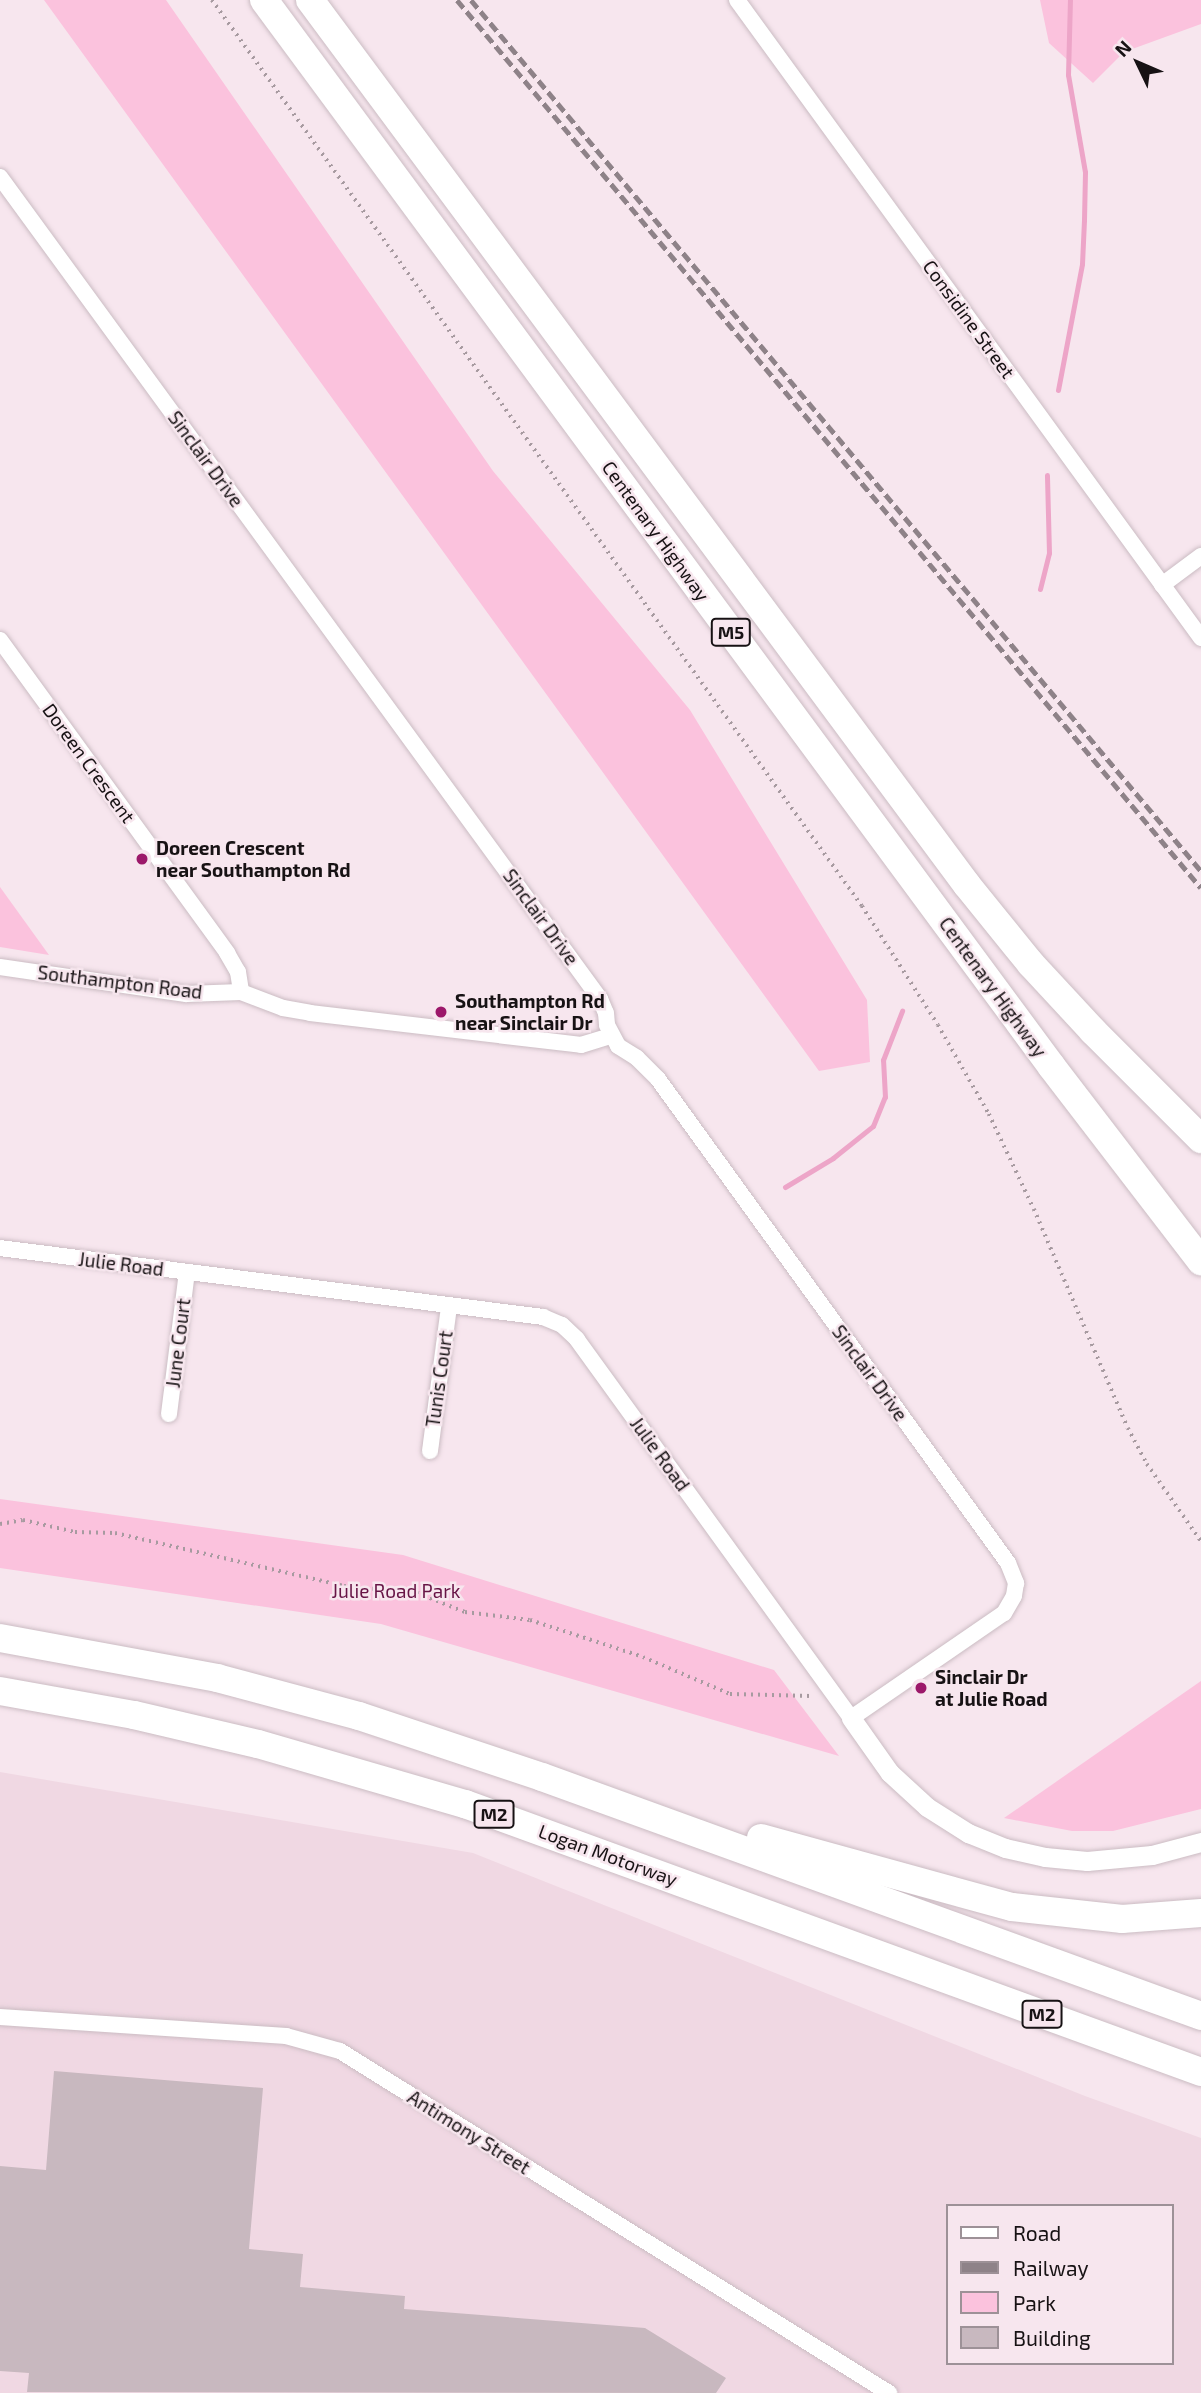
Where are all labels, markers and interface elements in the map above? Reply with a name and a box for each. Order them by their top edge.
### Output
north arrow [1103,28,1173,98]
text: N [1109,35,1136,61]
street label: Considine Street [918,255,1020,383]
street label: Sinclair Drive [163,406,249,512]
street label: Centenary Highway [597,456,715,606]
road number: M5 [710,618,752,646]
street label: Doreen Crescent [38,699,140,827]
place label: Doreen Crescent near Southampton Rd [156,837,351,881]
marker: Doreen Crescent near Southampton Rd [134,851,150,867]
street label: Sinclair Drive [498,864,584,970]
street label: Centenary Highway [934,912,1052,1062]
street label: Southampton Road [36,961,204,1003]
place label: Southampton Rd near Sinclair Dr [455,990,605,1034]
marker: Southampton Rd near Sinclair Dr [433,1004,449,1020]
street label: Julie Road [77,1247,165,1281]
street label: June Court [161,1297,195,1389]
street label: Sinclair Drive [827,1320,913,1426]
street label: Tunis Court [421,1329,457,1429]
street label: Julie Road [626,1413,694,1495]
park label: Julie Road Park [332,1580,460,1602]
place label: Sinclair Dr at Julie Road [935,1666,1048,1710]
marker: Sinclair Dr at Julie Road [913,1680,929,1696]
road number: M2 [473,1800,515,1828]
street label: Logan Motorway [536,1819,680,1891]
road number: M2 [1021,2000,1063,2028]
street label: Antimony Street [403,2085,535,2179]
legend [946,2204,1173,2365]
text: Road [1013,2220,1061,2245]
text: Railway [1013,2255,1089,2280]
text: Park [1013,2290,1056,2315]
text: Building [1013,2325,1091,2350]

